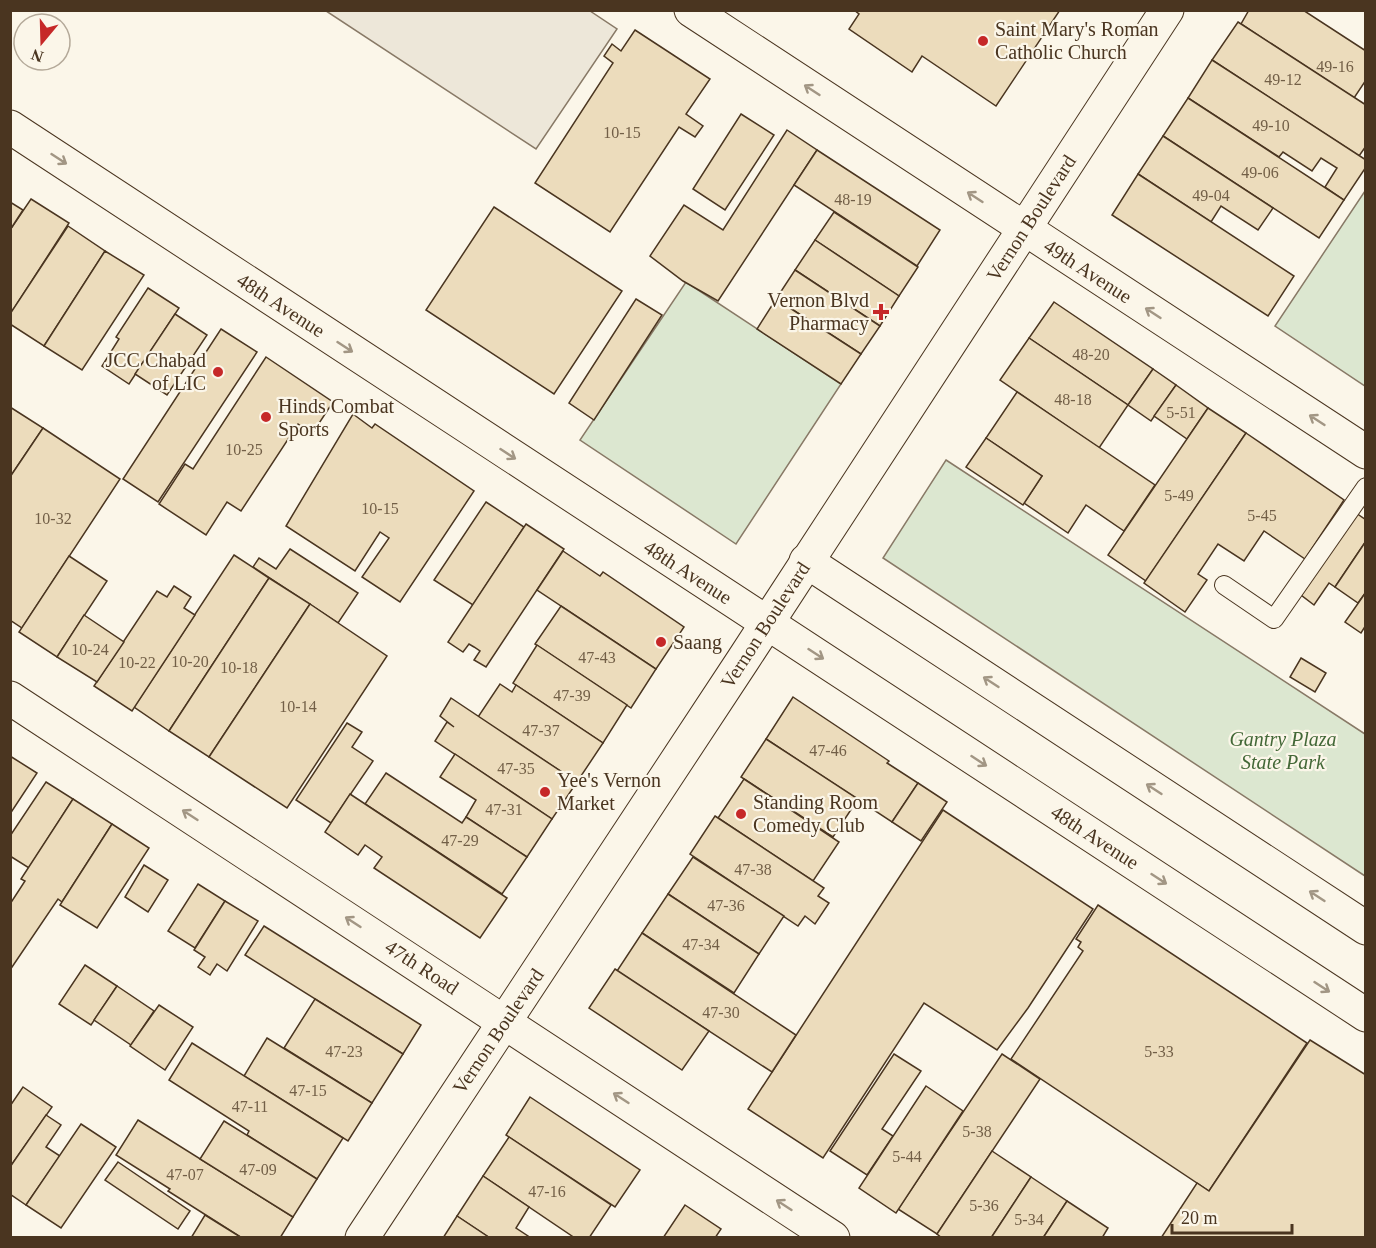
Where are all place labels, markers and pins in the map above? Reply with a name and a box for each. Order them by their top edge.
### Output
place label: Saint Mary's Roman Catholic Church [995,18,1159,63]
marker: Saint Mary's Roman Catholic Church [976,34,990,48]
place label: Vernon Blvd Pharmacy [767,289,869,335]
marker: Vernon Blvd Pharmacy [874,305,888,319]
place label: JCC Chabad of LIC [105,349,206,394]
marker: JCC Chabad of LIC [211,365,225,379]
place label: Hinds Combat Sports [278,395,395,441]
marker: Hinds Combat Sports [259,410,273,424]
place label: Saang [673,631,722,654]
marker: Saang [654,635,668,649]
place label: Yee's Vernon Market [557,769,661,814]
marker: Yee's Vernon Market [538,785,552,799]
place label: Standing Room Comedy Club [753,791,878,837]
marker: Standing Room Comedy Club [734,807,748,821]

